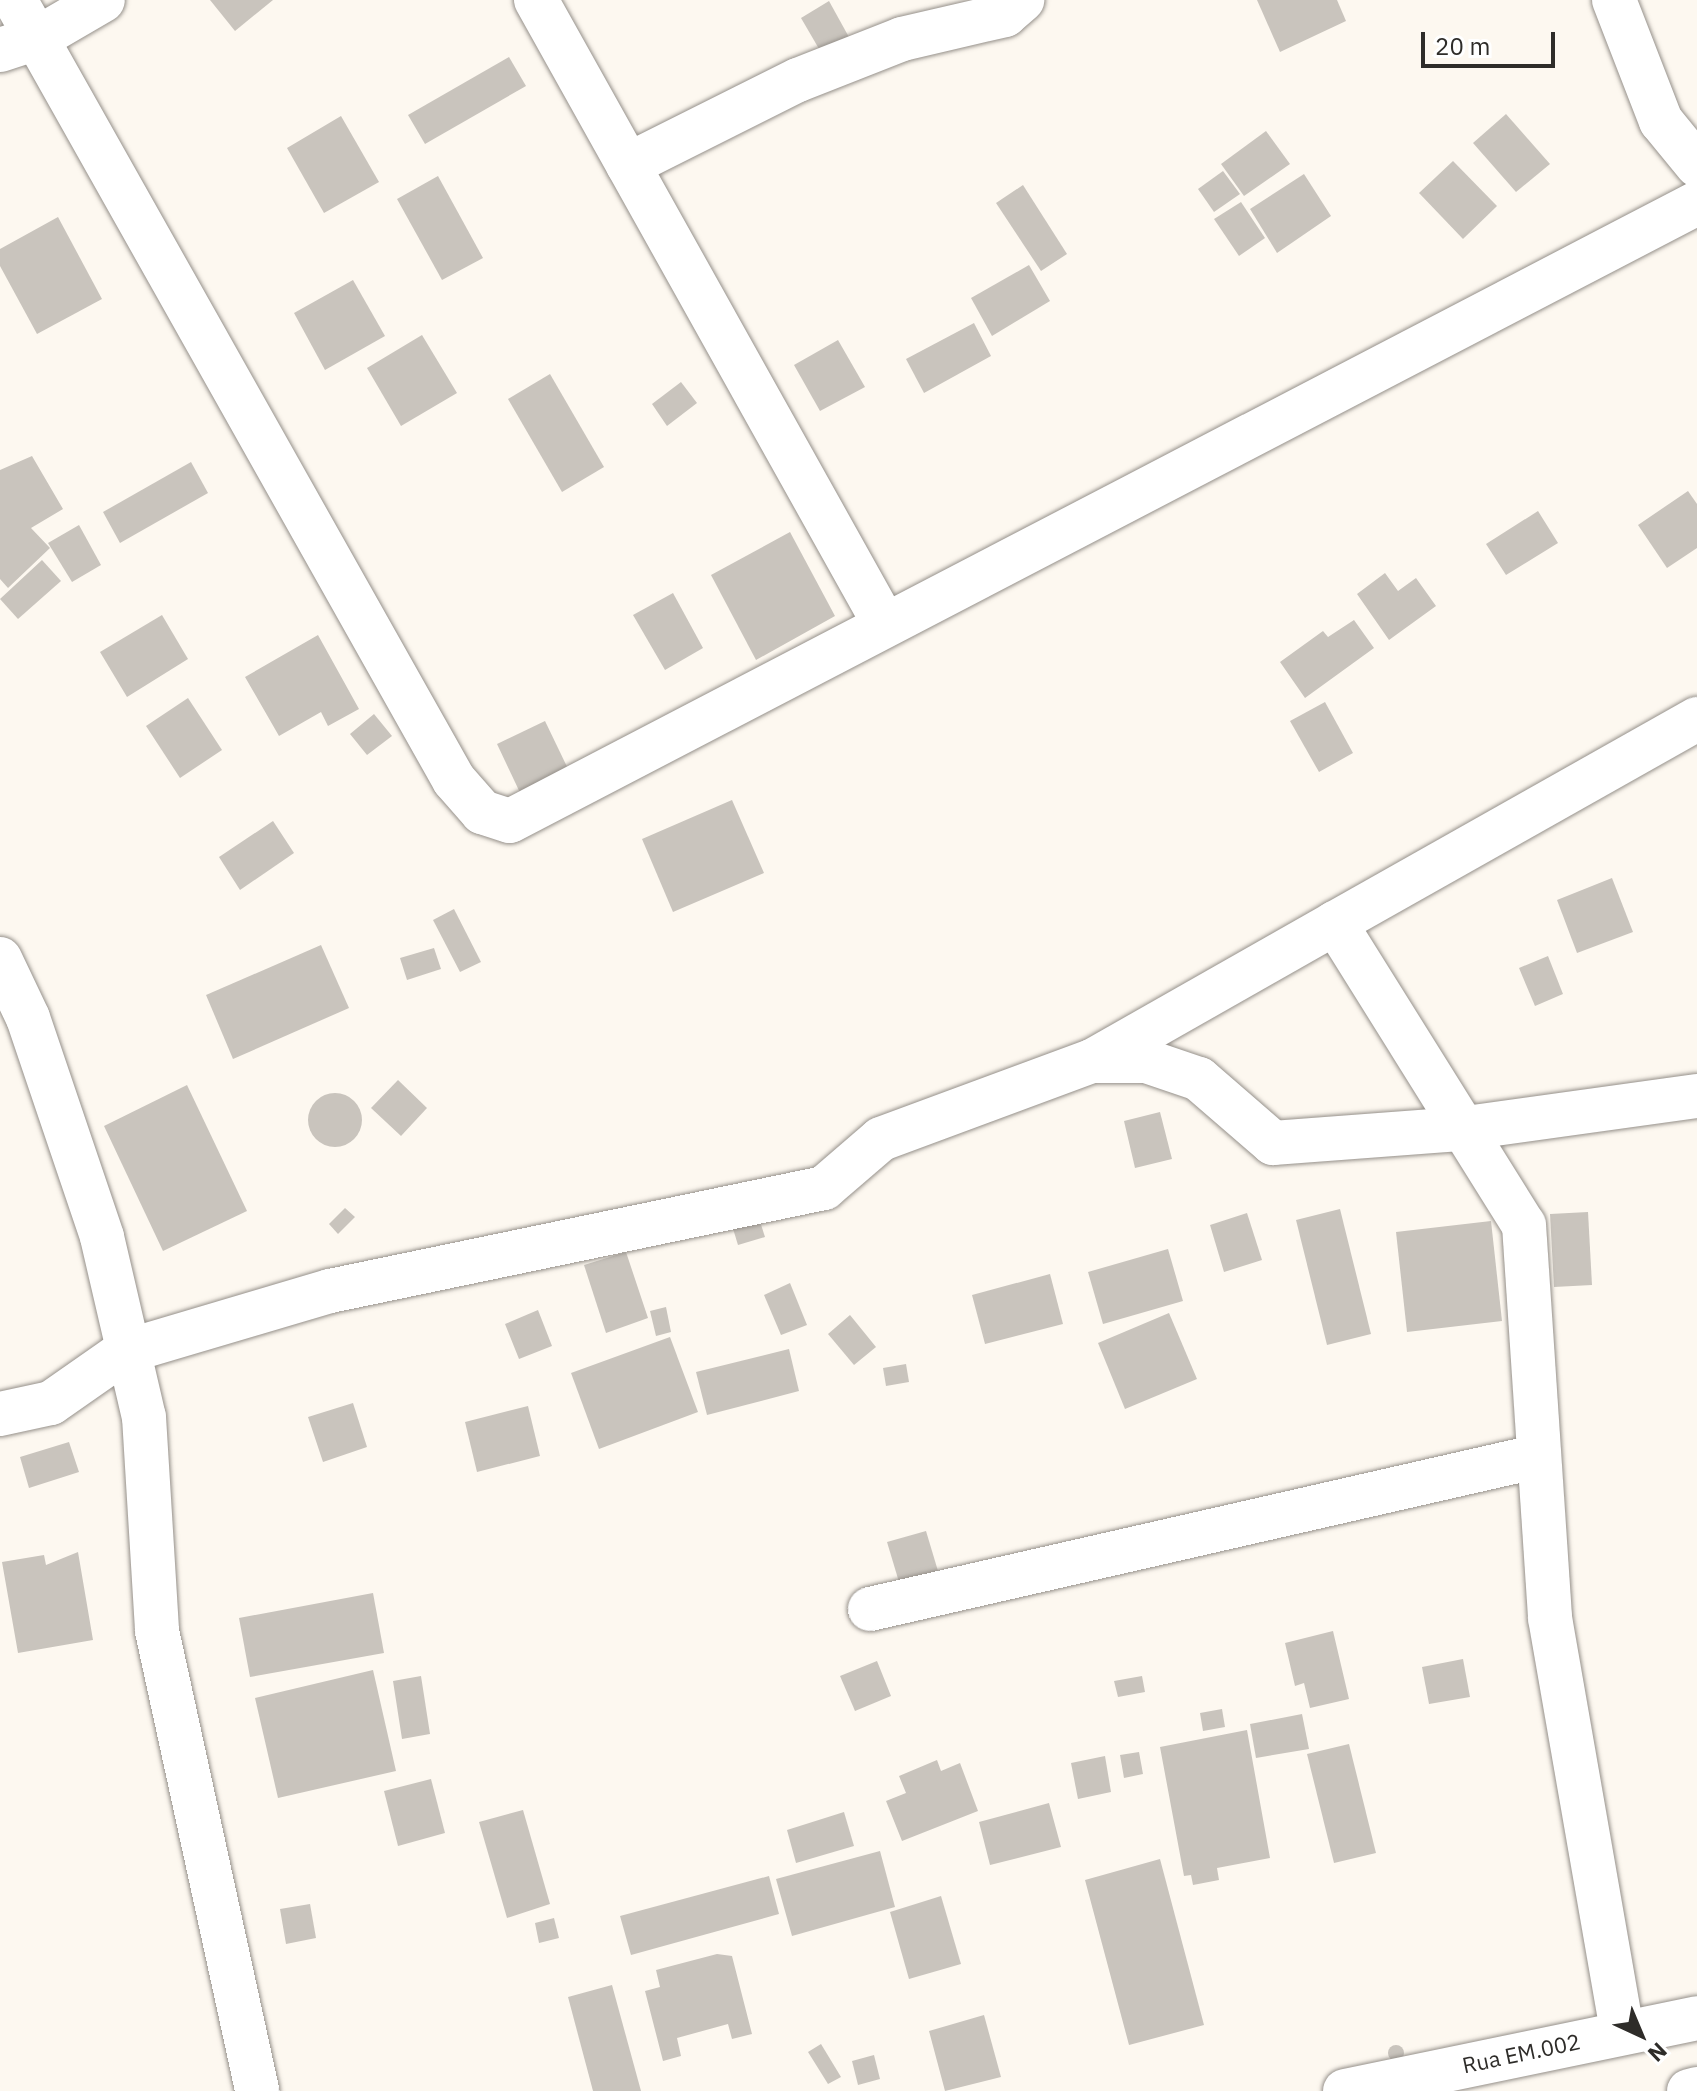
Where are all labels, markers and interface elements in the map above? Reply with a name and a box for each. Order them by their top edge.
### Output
scale bar [1425,16,1559,66]
text: 20 m [1435,30,1490,62]
north arrow [1601,1995,1681,2075]
street label: Rua EM.002 [1460,2028,1582,2078]
text: N [1642,2037,1674,2069]

